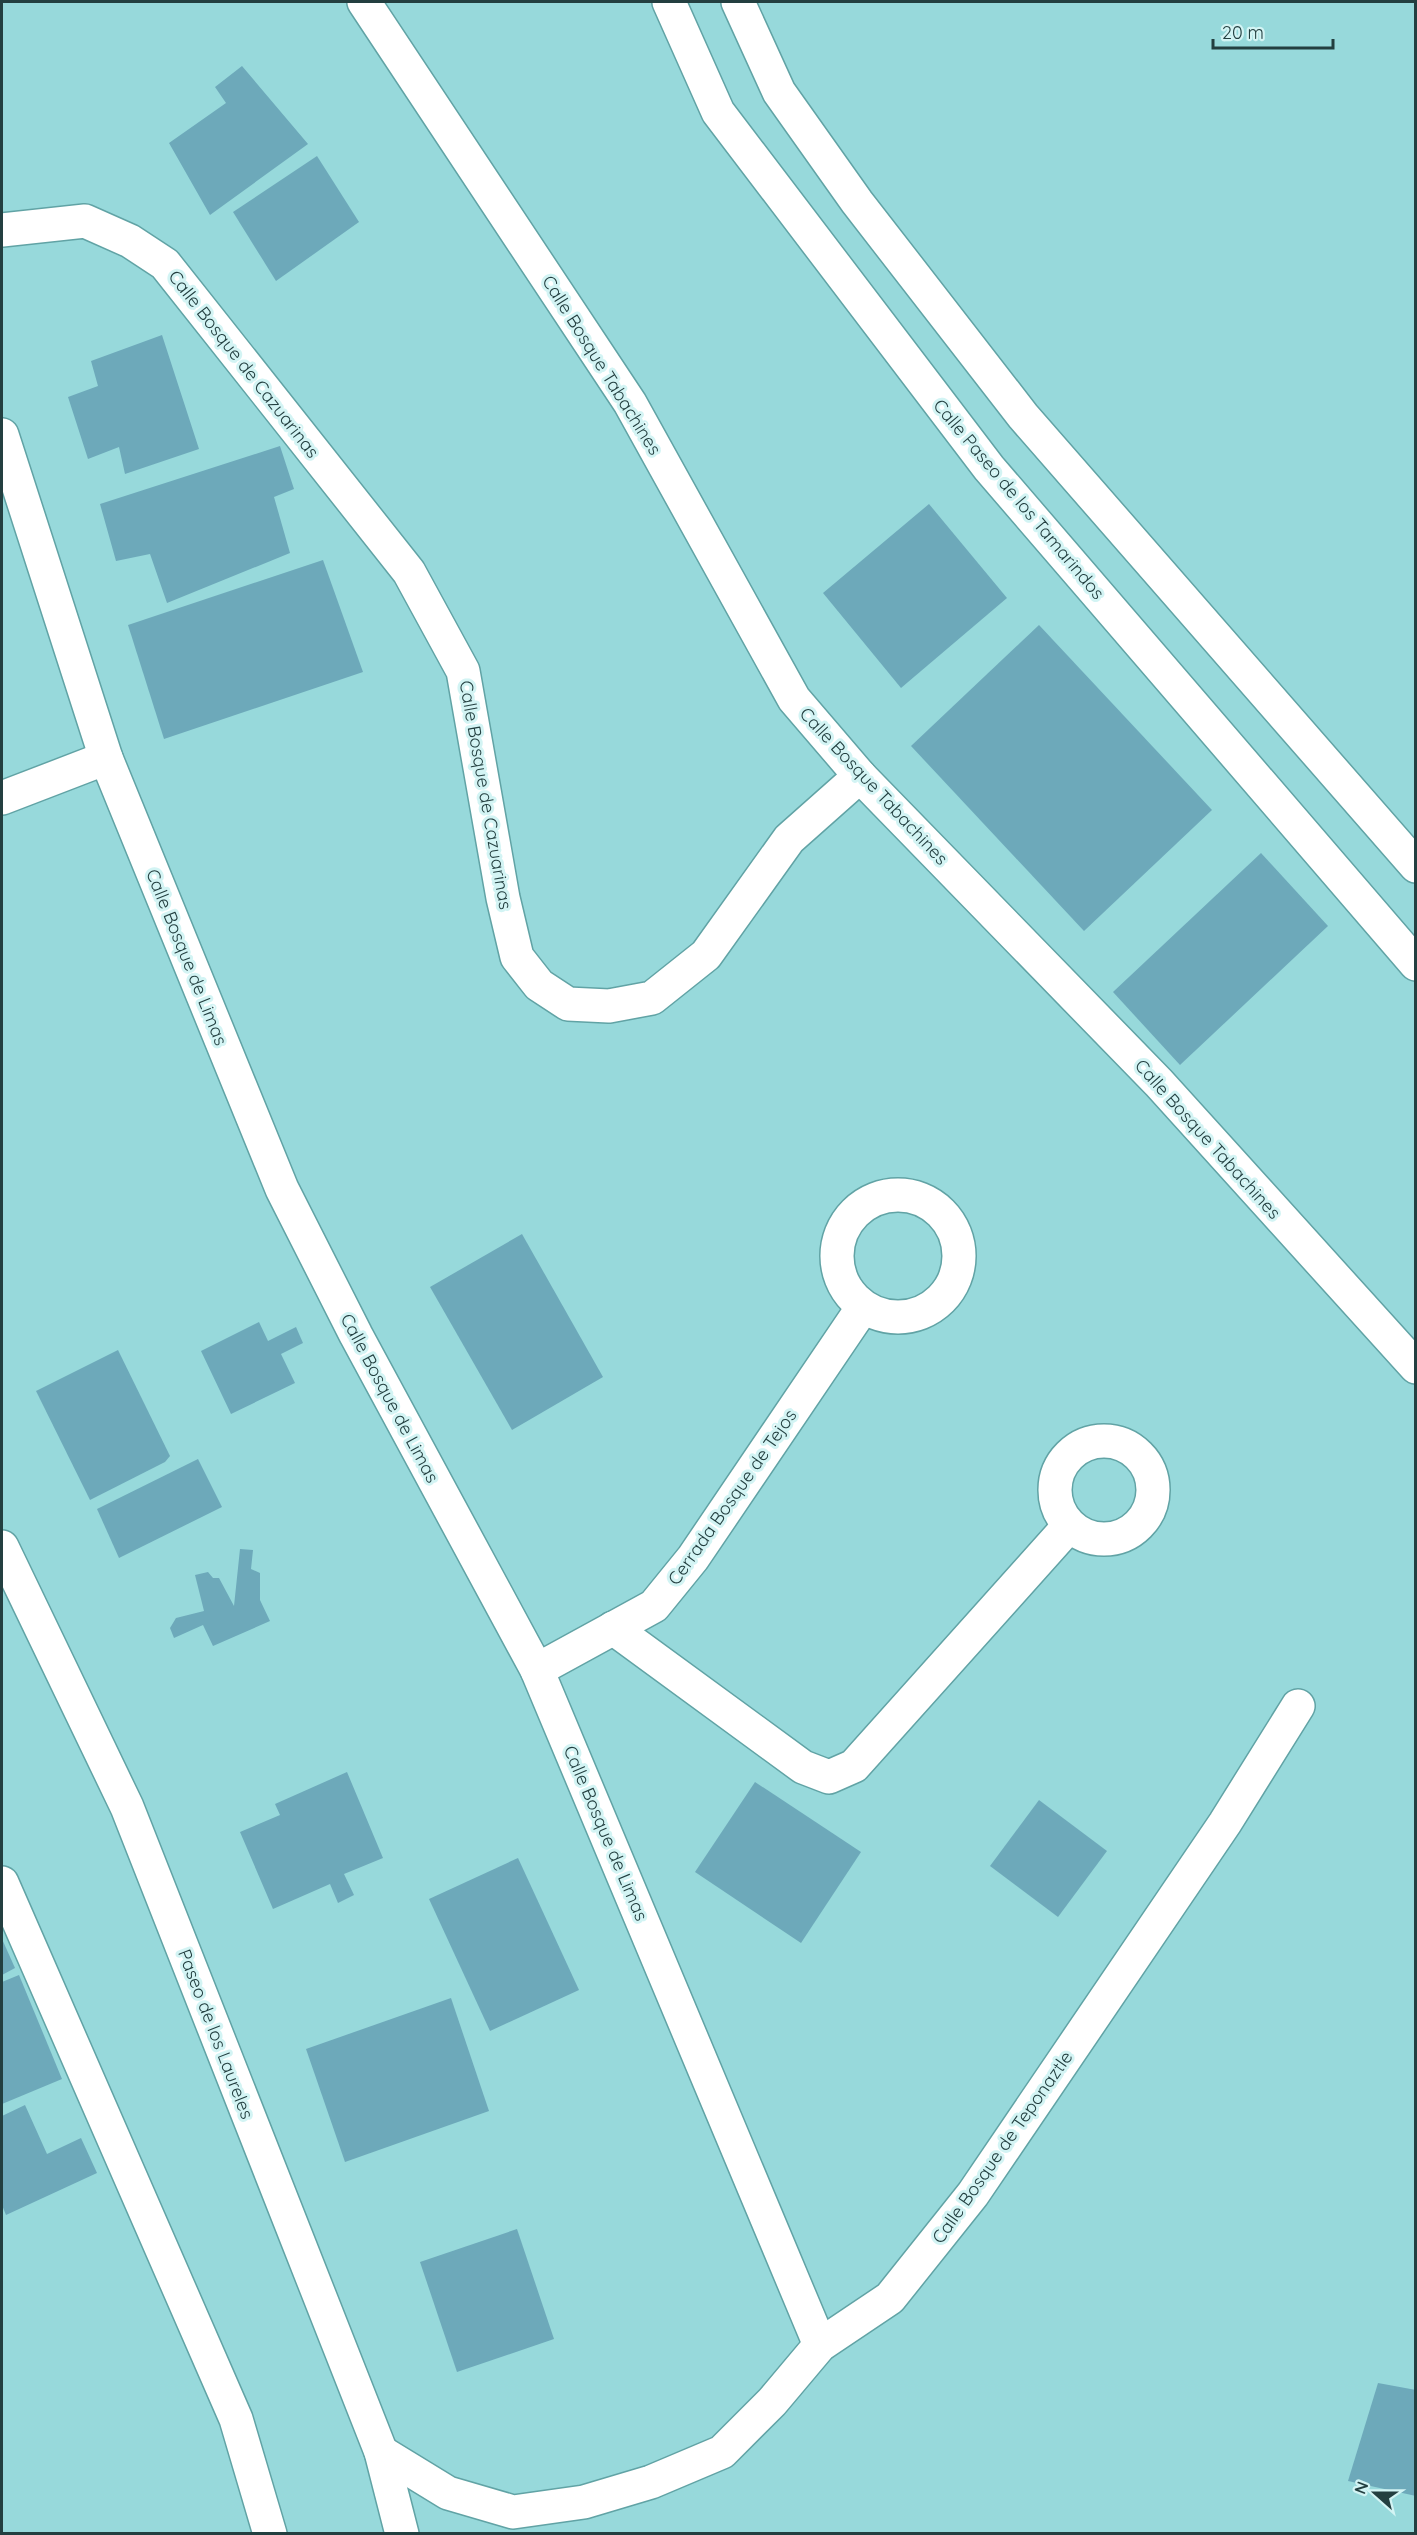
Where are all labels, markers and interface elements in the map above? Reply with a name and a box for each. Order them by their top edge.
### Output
scale bar [1213,12,1333,50]
text: 20 m [1222,21,1264,44]
street label: Calle Bosque de Cazuarinas [164,265,324,463]
street label: Calle Bosque Tabachines [537,271,667,459]
street label: Calle Paseo de los Tamarindos [928,394,1110,604]
street label: Calle Bosque de Cazuarinas [455,679,517,911]
street label: Calle Bosque Tabachines [795,702,953,870]
street label: Calle Bosque de Limas [141,865,233,1049]
street label: Calle Bosque Tabachines [1130,1054,1286,1224]
street label: Calle Bosque de Limas [336,1309,444,1487]
street label: Cerrada Bosque de Tejos [662,1405,802,1589]
street label: Calle Bosque de Limas [559,1742,653,1924]
street label: Paseo de los Laureles [173,1946,259,2122]
street label: Calle Bosque de Teponaztle [927,2046,1077,2248]
north arrow [1345,2463,1405,2523]
text: N [1350,2479,1372,2497]

